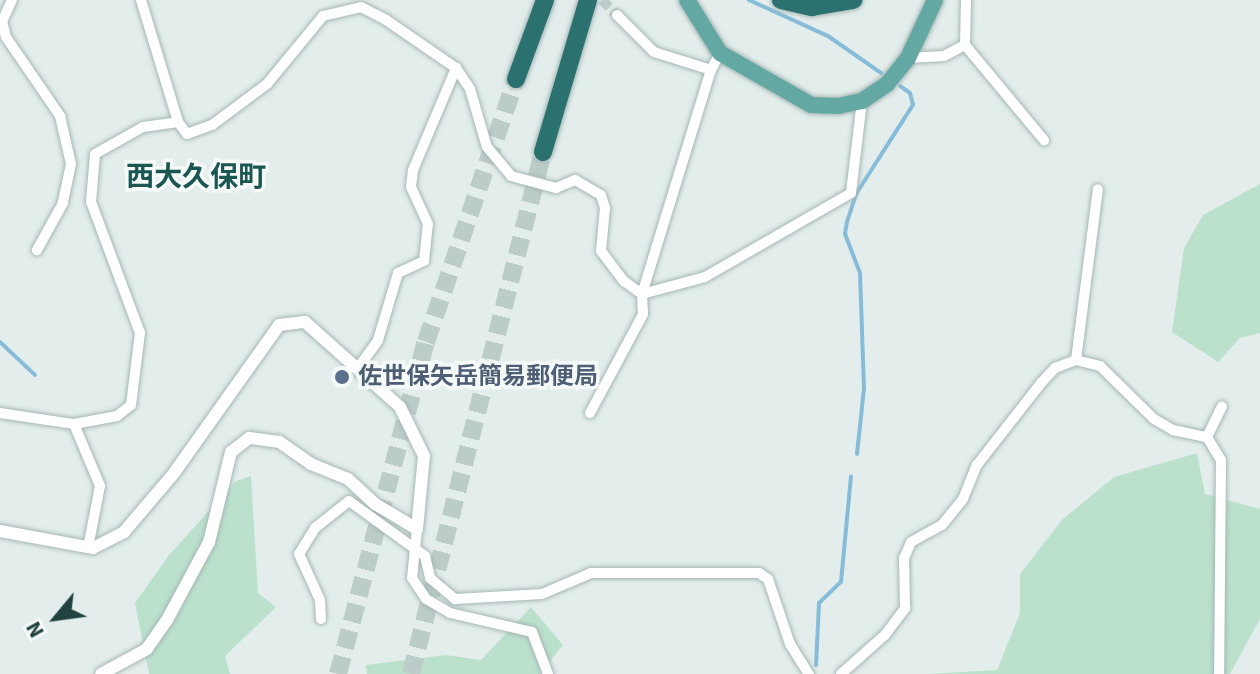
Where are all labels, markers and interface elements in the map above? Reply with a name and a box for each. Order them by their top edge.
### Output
district label: 西大久保町 [126,160,266,194]
place label: 佐世保矢岳簡易郵便局 [358,363,598,391]
marker: 佐世保矢岳簡易郵便局 [333,368,351,386]
north arrow [16,578,96,658]
text: N [17,615,53,644]

